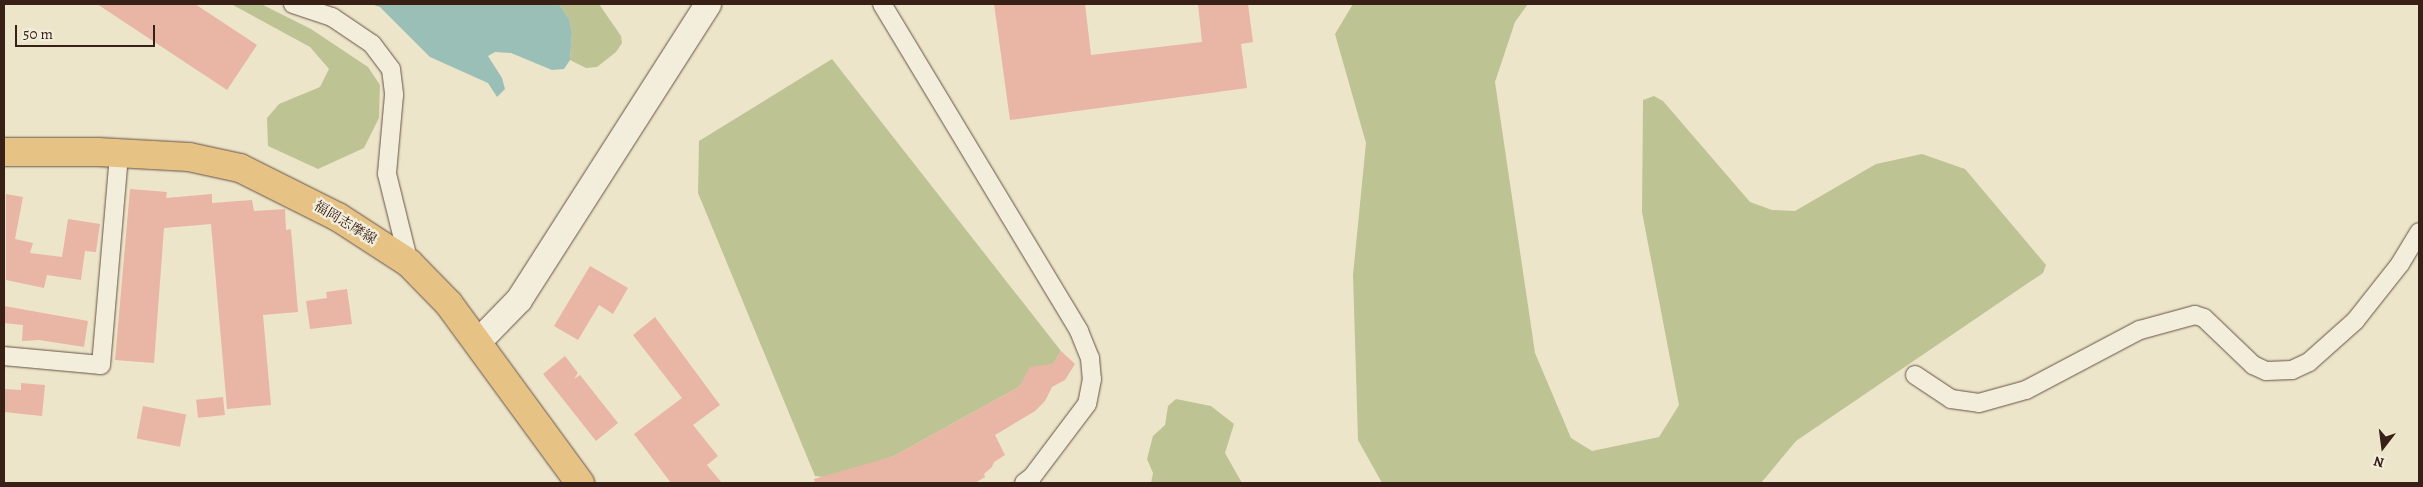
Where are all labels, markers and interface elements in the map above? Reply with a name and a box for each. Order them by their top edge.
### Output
scale bar [18,15,158,47]
text: 50 m [23,24,53,44]
street label: 福岡志摩線 [311,198,379,248]
north arrow [2358,422,2408,472]
text: N [2372,451,2386,472]

